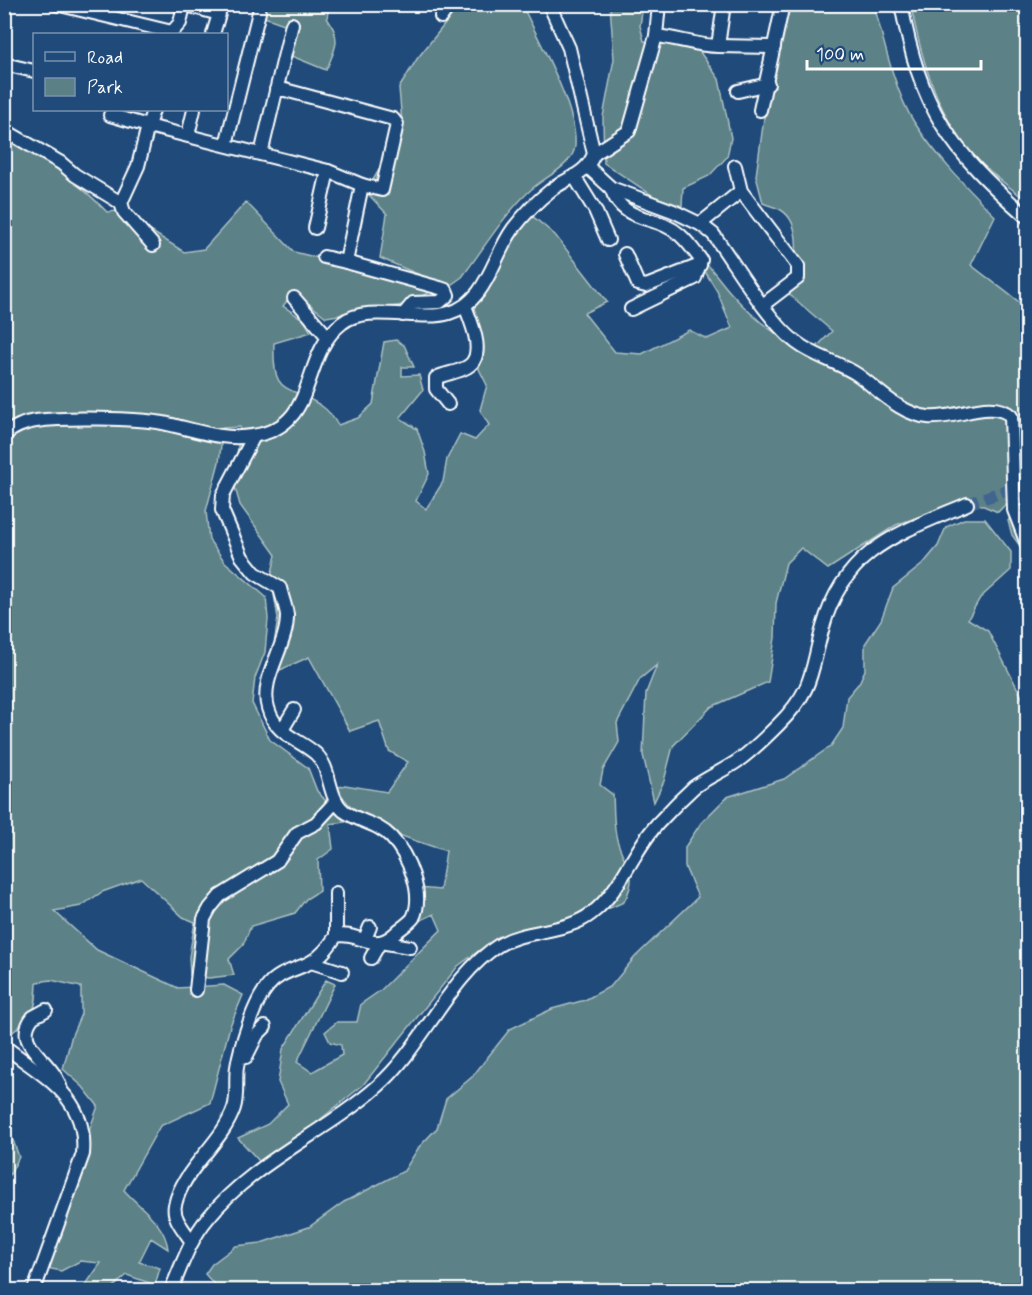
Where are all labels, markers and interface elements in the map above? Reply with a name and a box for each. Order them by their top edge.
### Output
legend [33,33,228,111]
scale bar [807,33,981,71]
text: 100 m [816,43,864,67]
text: Road [87,46,123,70]
text: Park [87,76,123,100]

